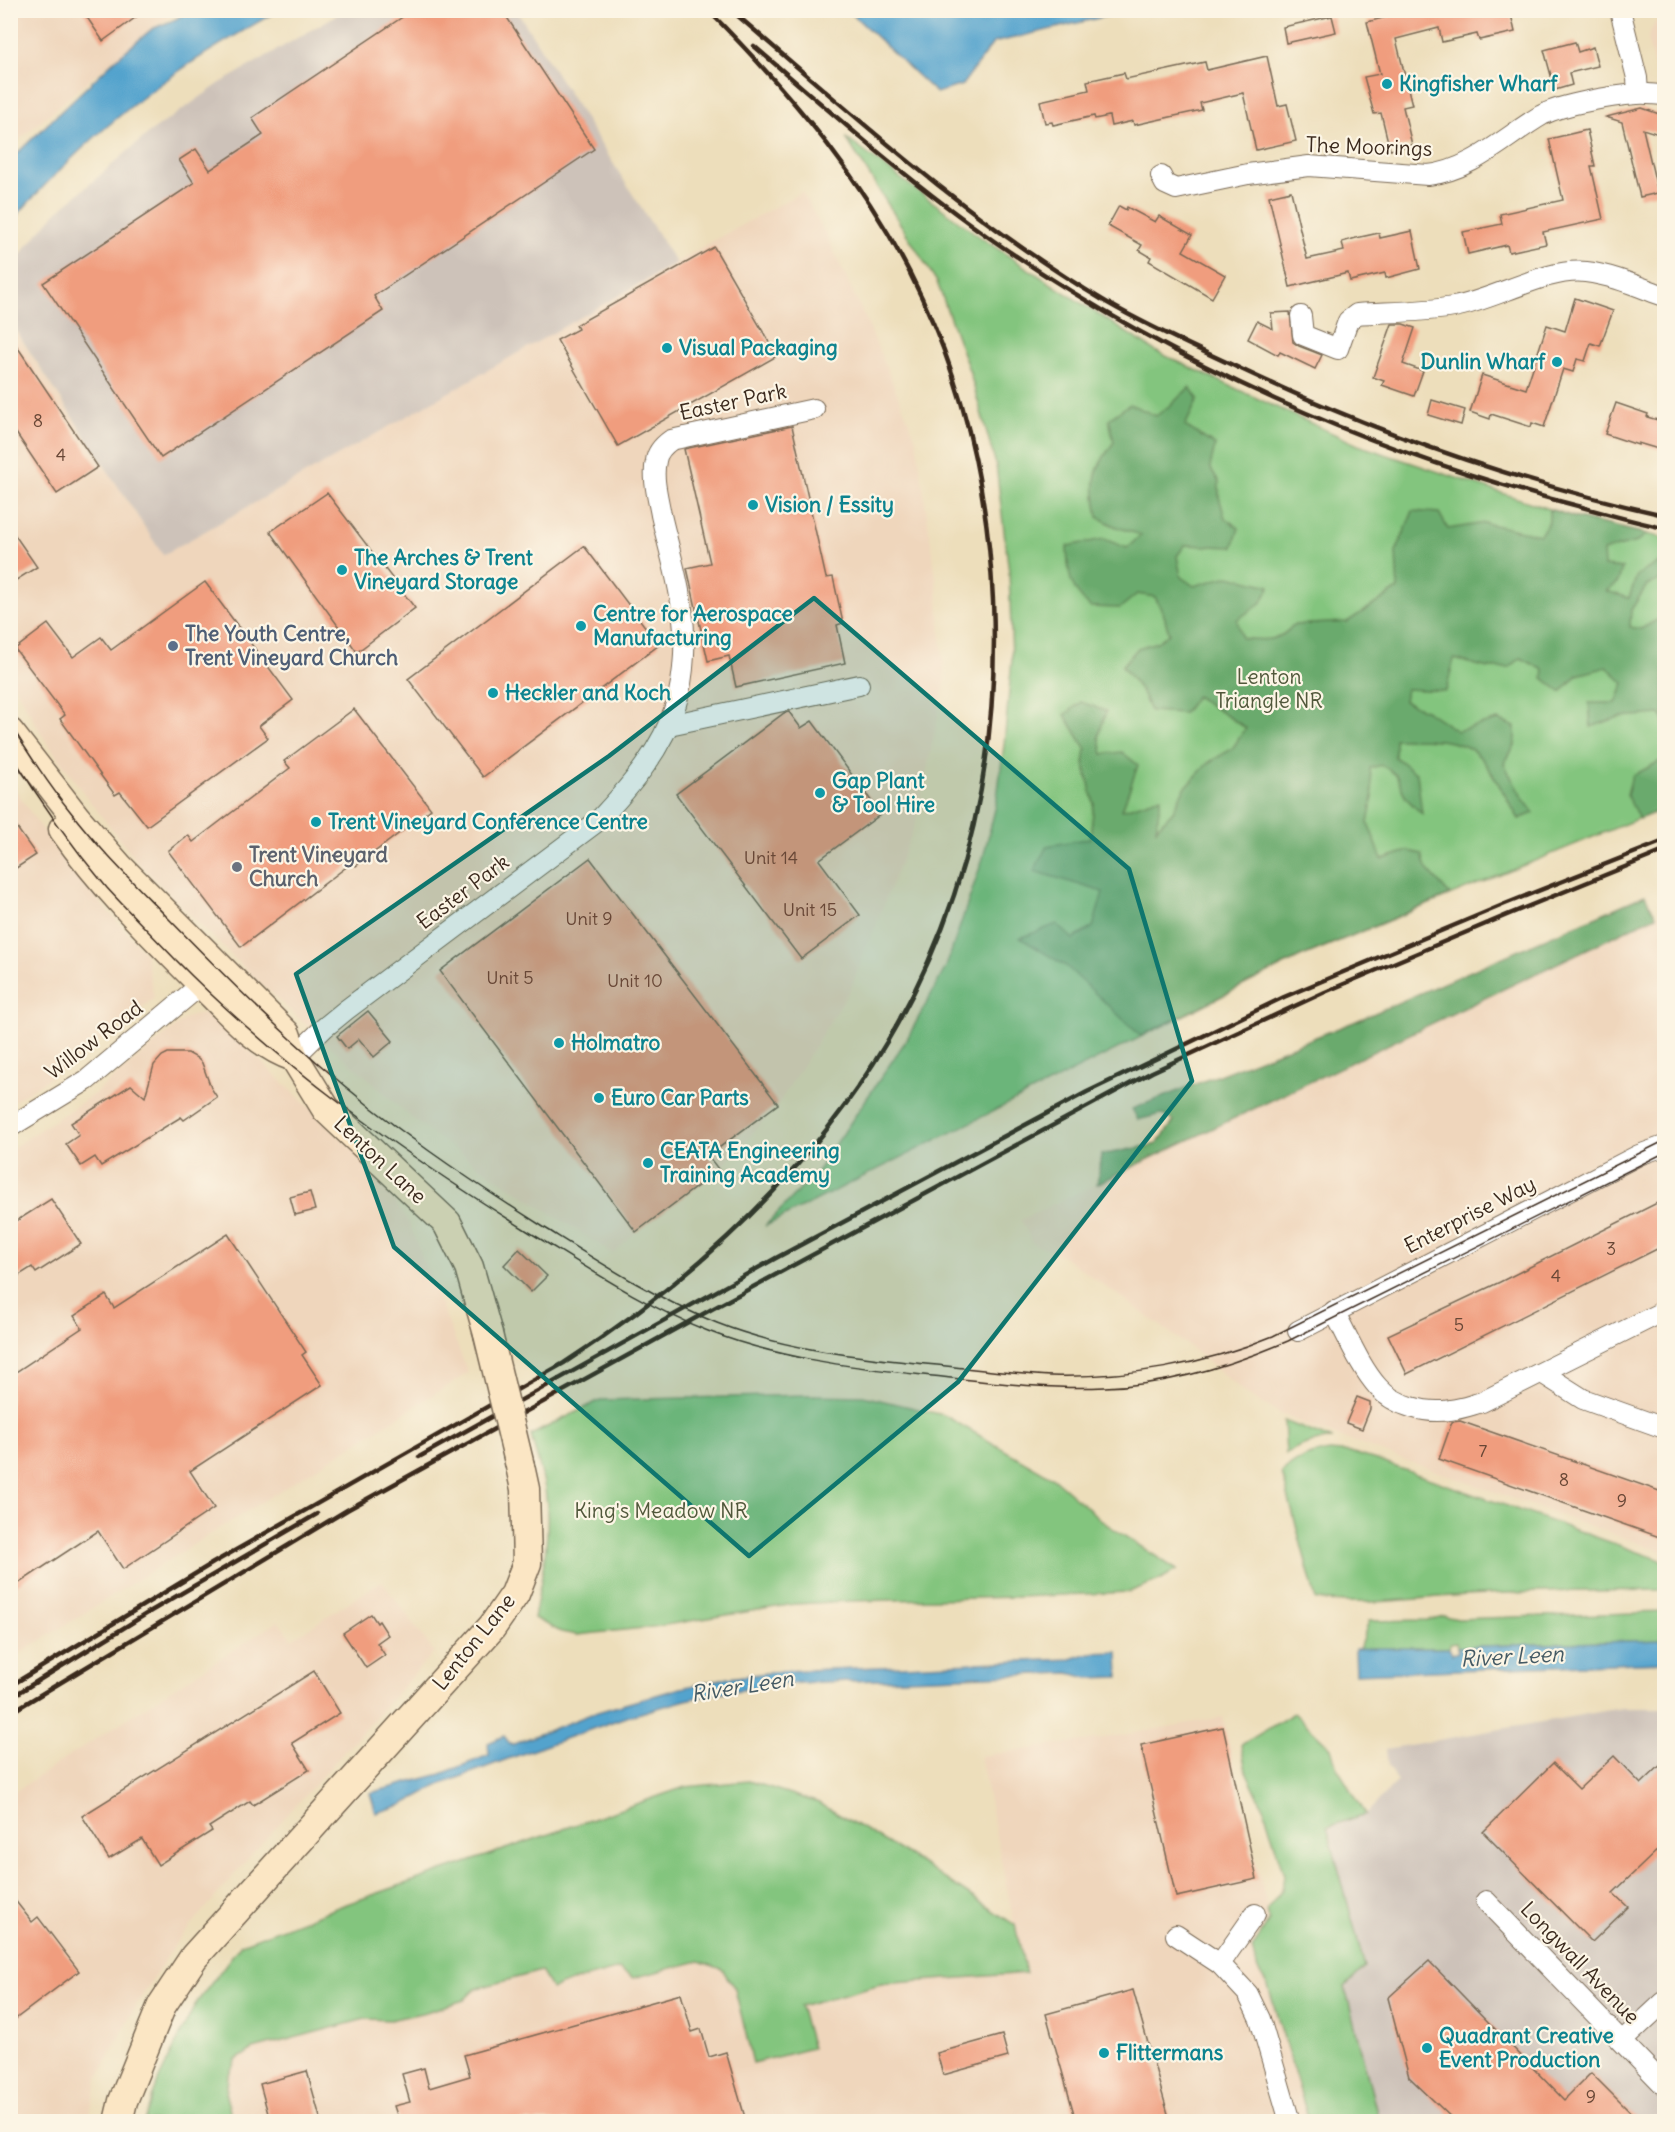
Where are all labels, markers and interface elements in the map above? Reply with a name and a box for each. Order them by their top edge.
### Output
place label: Kingfisher Wharf [1399,70,1558,97]
marker: Kingfisher Wharf [1380,77,1394,91]
street label: The Moorings [1305,131,1433,162]
place label: Visual Packaging [679,334,838,361]
marker: Visual Packaging [660,341,674,355]
place label: Dunlin Wharf [1420,348,1546,375]
marker: Dunlin Wharf [1550,355,1564,369]
street label: Easter Park [677,377,789,426]
house number: 8 [33,409,43,432]
house number: 4 [56,443,66,466]
place label: Vision / Essity [765,491,894,518]
marker: Vision / Essity [746,498,760,512]
place label: The Arches & Trent Vineyard Storage [354,544,534,595]
marker: The Arches & Trent Vineyard Storage [335,563,349,577]
place label: Centre for Aerospace Manufacturing [593,600,793,651]
marker: Centre for Aerospace Manufacturing [574,619,588,633]
place label: The Youth Centre, Trent Vineyard Church [185,620,398,671]
marker: The Youth Centre, Trent Vineyard Church [166,639,180,653]
park label: Lenton Triangle NR [1215,663,1323,714]
place label: Heckler and Koch [505,679,671,706]
marker: Heckler and Koch [486,686,500,700]
place label: Gap Plant & Tool Hire [832,767,935,818]
marker: Gap Plant & Tool Hire [813,786,827,800]
place label: Trent Vineyard Conference Centre [328,808,648,835]
marker: Trent Vineyard Conference Centre [309,815,323,829]
place label: Trent Vineyard Church [249,841,388,892]
house number: Unit 14 [744,846,798,869]
street label: Easter Park [411,848,514,935]
marker: Trent Vineyard Church [230,860,244,874]
house number: Unit 15 [783,898,837,921]
house number: Unit 9 [565,907,613,930]
house number: Unit 5 [486,966,534,989]
house number: Unit 10 [607,969,663,992]
street label: Willow Road [39,994,148,1085]
place label: Holmatro [571,1029,660,1056]
marker: Holmatro [552,1036,566,1050]
place label: Euro Car Parts [611,1084,749,1111]
marker: Euro Car Parts [592,1091,606,1105]
street label: Lenton Lane [328,1110,432,1209]
place label: CEATA Engineering Training Academy [660,1137,840,1188]
marker: CEATA Engineering Training Academy [641,1156,655,1170]
street label: Enterprise Way [1399,1170,1540,1259]
house number: 3 [1606,1237,1616,1260]
house number: 4 [1551,1264,1561,1287]
house number: 5 [1454,1313,1464,1336]
house number: 7 [1479,1439,1488,1462]
house number: 8 [1559,1468,1569,1491]
house number: 9 [1617,1489,1627,1512]
park label: King's Meadow NR [574,1497,748,1524]
street label: Lenton Lane [426,1588,521,1696]
water label: River Leen [1460,1639,1566,1673]
water label: River Leen [689,1664,796,1708]
street label: Longwall Avenue [1515,1896,1646,2030]
place label: Quadrant Creative Event Production [1439,2022,1614,2073]
place label: Flittermans [1116,2039,1224,2066]
marker: Quadrant Creative Event Production [1420,2041,1434,2055]
marker: Flittermans [1097,2046,1111,2060]
house number: 9 [1586,2085,1596,2108]

